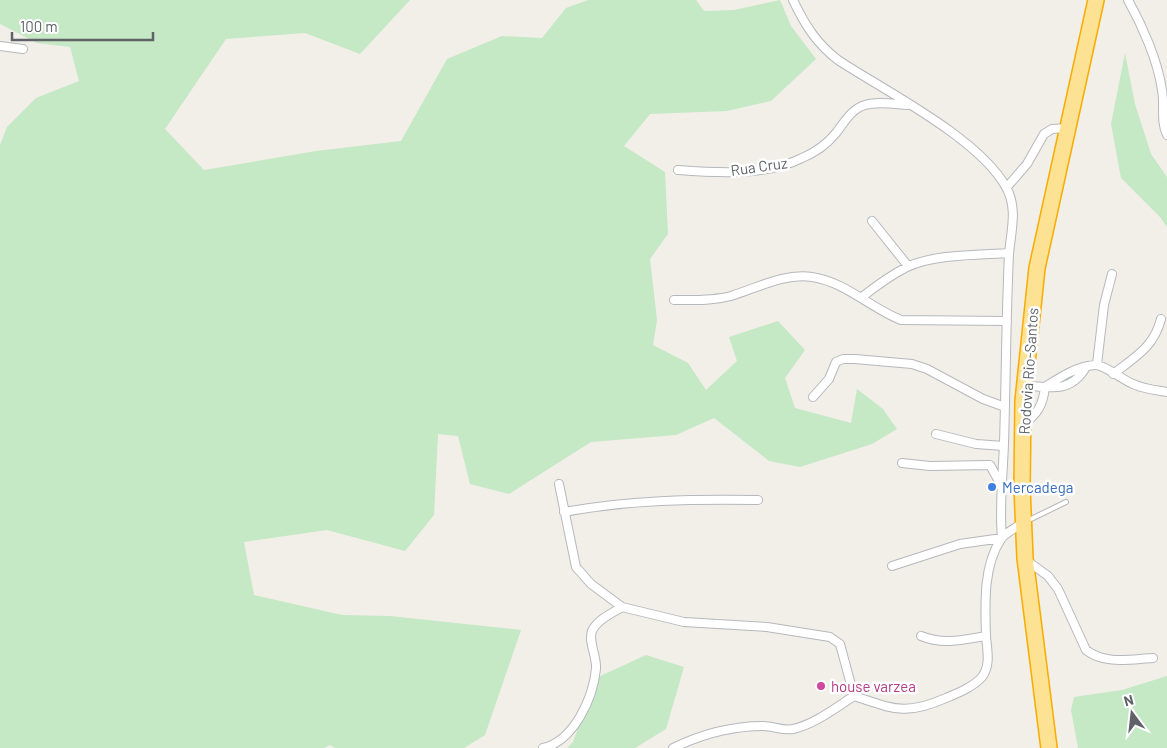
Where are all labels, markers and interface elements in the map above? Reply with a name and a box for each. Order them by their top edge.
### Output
scale bar [12,10,154,42]
text: 100 m [20,17,58,35]
street label: Rua Cruz [729,153,789,179]
street label: Rodovia Rio-Santos [1015,307,1041,435]
place label: Mercadega [1002,478,1073,496]
marker: Mercadega [986,481,998,493]
place label: house varzea [831,677,916,695]
marker: house varzea [815,680,827,692]
north arrow [1107,688,1157,738]
text: N [1122,691,1135,709]

